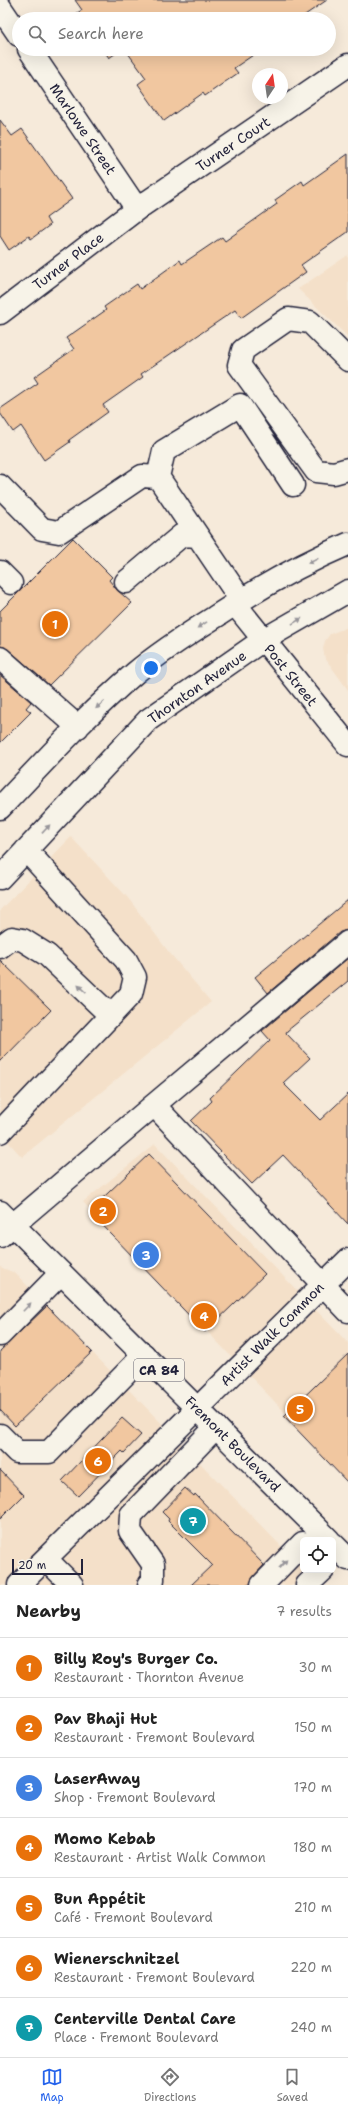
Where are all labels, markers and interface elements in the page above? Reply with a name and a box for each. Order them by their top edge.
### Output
search box [12,12,336,56]
icon: search [26,23,48,45]
text: Search here [58,24,144,44]
north arrow [252,68,288,104]
street label: Marlowe Street [46,80,120,178]
street label: Turner Court [192,113,274,175]
street label: Turner Place [29,228,107,294]
one-way arrow [307,557,318,564]
pin: 1 [42,609,68,639]
one-way arrow [291,617,303,624]
one-way arrow [197,621,207,629]
street label: Post Street [260,640,322,710]
street label: Thornton Avenue [144,646,250,728]
your location [141,658,161,678]
one-way arrow [95,700,105,710]
one-way arrow [41,824,51,834]
one-way arrow [77,984,87,993]
pin: 2 [90,1196,116,1226]
pin: 3 [133,1240,159,1270]
street label: Artist Walk Common [216,1278,328,1390]
pin: 4 [191,1301,217,1331]
one-way arrow [22,1302,32,1312]
road number: CA 84 [134,1359,184,1381]
street label: Fremont Boulevard [181,1392,285,1496]
pin: 5 [287,1394,313,1424]
pin: 6 [85,1446,111,1476]
pin: 7 [180,1506,206,1536]
map controls [300,1537,336,1573]
button: locate [300,1537,336,1573]
scale bar [12,1557,83,1576]
text: 20 m [18,1558,46,1573]
one-way arrow [278,1559,288,1569]
text: Nearby [16,1600,81,1622]
text: 7 results [276,1603,332,1620]
text: Billy Roy's Burger Co. [54,1649,218,1669]
text: 1 [26,1659,32,1676]
text: 30 m [298,1659,332,1676]
text: Restaurant · Thornton Avenue [54,1669,244,1686]
text: Pav Bhaji Hut [54,1709,157,1729]
text: 2 [24,1719,34,1736]
text: 150 m [294,1719,332,1736]
text: Restaurant · Fremont Boulevard [54,1729,255,1746]
text: LaserAway [54,1769,140,1789]
text: 3 [24,1779,34,1796]
text: 170 m [294,1779,332,1796]
text: Shop · Fremont Boulevard [54,1789,216,1806]
text: Momo Kebab [54,1829,156,1849]
text: 4 [24,1839,34,1856]
text: 180 m [293,1839,332,1856]
text: Restaurant · Artist Walk Common [54,1849,266,1866]
text: Bun Appétit [54,1889,146,1909]
text: 5 [25,1899,33,1916]
text: 210 m [294,1899,332,1916]
text: Café · Fremont Boulevard [54,1909,213,1926]
text: Wienerschnitzel [54,1949,179,1969]
text: 6 [24,1959,34,1976]
text: 220 m [290,1959,332,1976]
text: Restaurant · Fremont Boulevard [54,1969,255,1986]
text: Centerville Dental Care [54,2009,236,2029]
text: 7 [24,2019,34,2036]
text: 240 m [290,2019,332,2036]
text: Place · Fremont Boulevard [54,2029,218,2046]
tab: Map [40,2066,64,2105]
tab: Directions [144,2066,196,2105]
tab: Saved [277,2066,308,2105]

